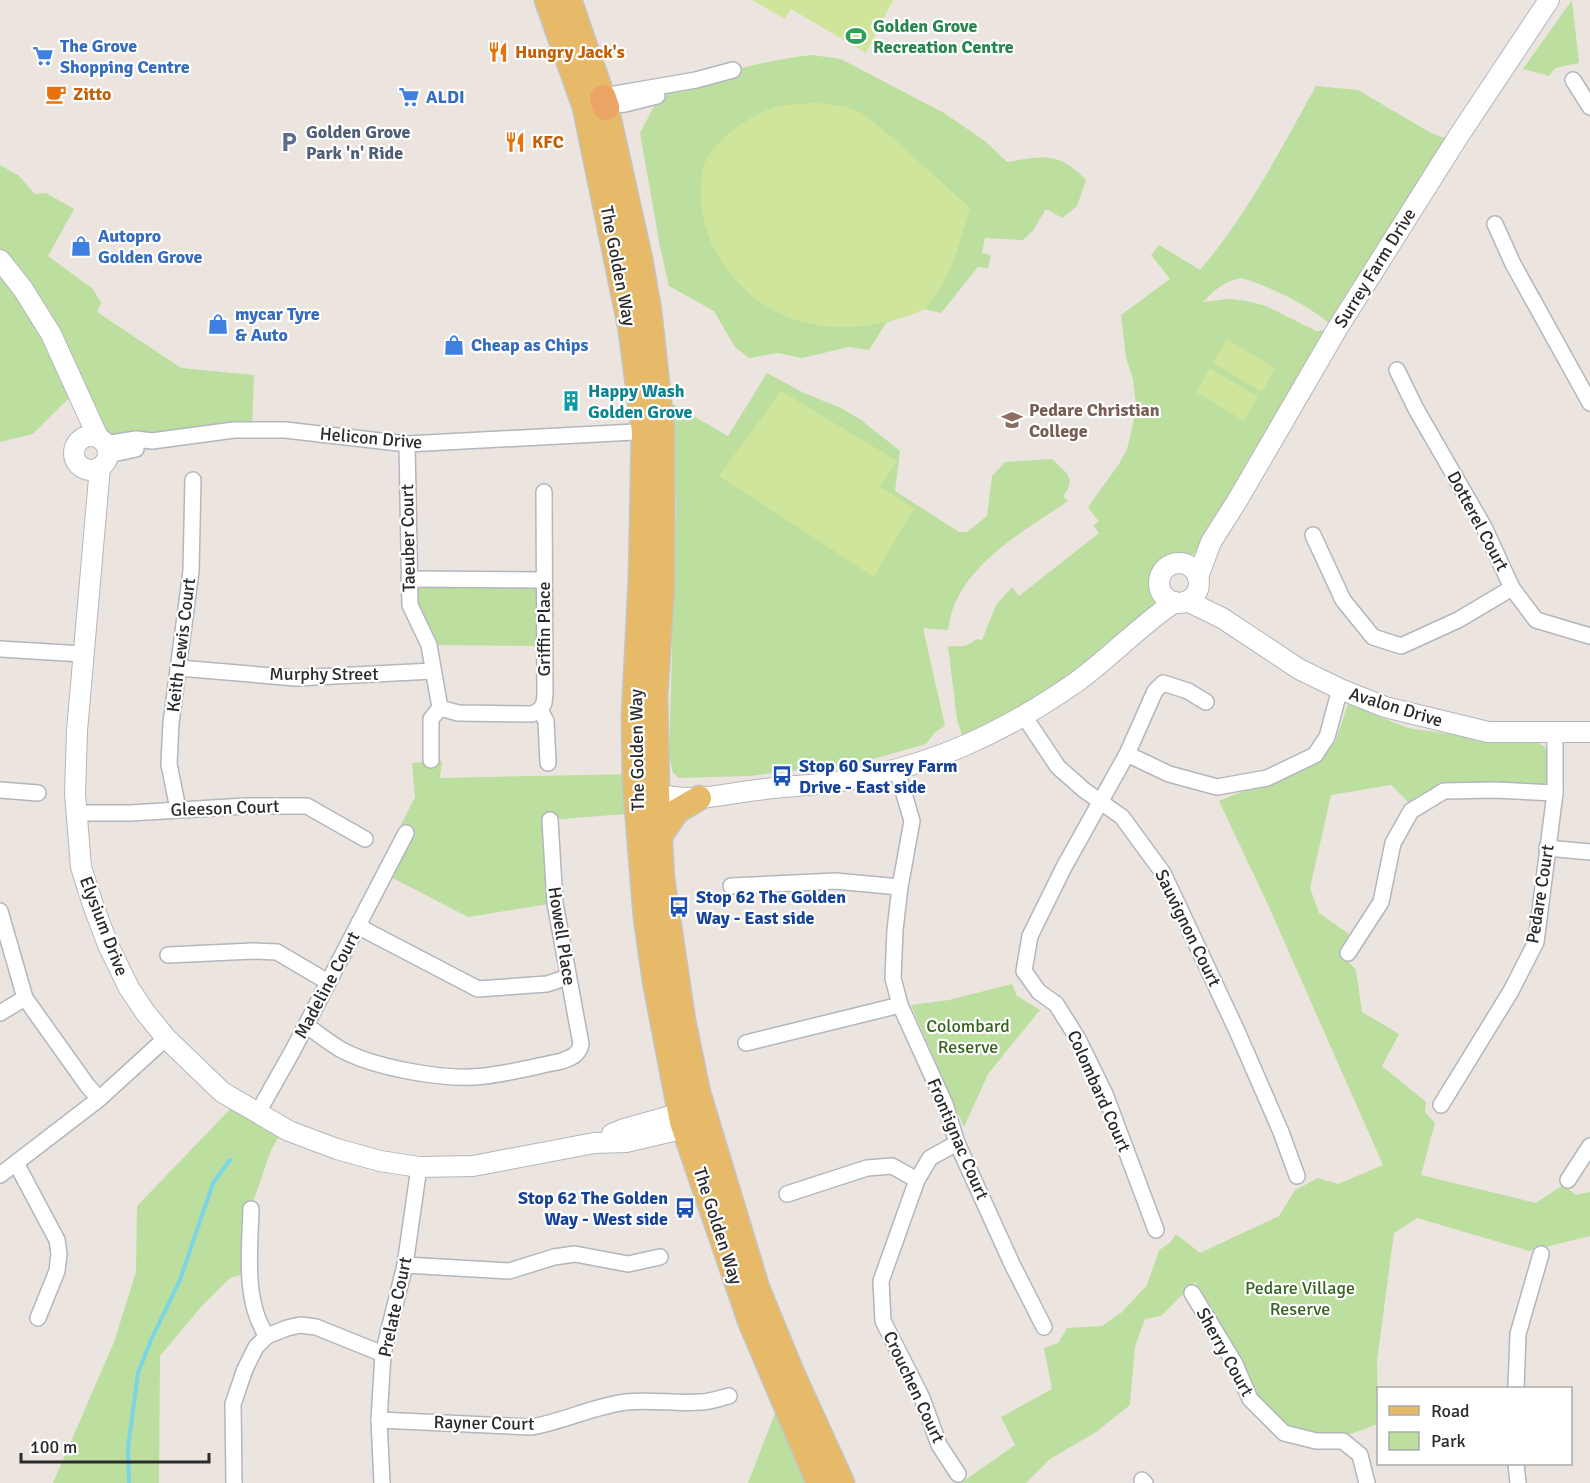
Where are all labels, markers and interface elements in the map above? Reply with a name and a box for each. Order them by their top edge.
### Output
place label: Golden Grove Recreation Centre [873,15,1014,58]
sports icon: Golden Grove Recreation Centre [844,24,868,48]
place label: The Grove Shopping Centre [60,35,190,78]
restaurant icon: Hungry Jack's [486,40,510,64]
place label: Hungry Jack's [515,41,625,63]
supermarket icon: The Grove Shopping Centre [31,44,55,68]
cafe icon: Zitto [44,82,68,106]
place label: Zitto [73,83,111,105]
supermarket icon: ALDI [397,85,421,109]
place label: ALDI [426,86,465,108]
place label: Golden Grove Park 'n' Ride [306,121,411,164]
parking icon: Golden Grove Park 'n' Ride [277,130,301,154]
restaurant icon: KFC [503,130,527,154]
place label: KFC [532,131,564,153]
street label: The Golden Way [596,204,641,329]
street label: Surrey Farm Drive [1329,204,1421,332]
place label: Autopro Golden Grove [98,225,203,268]
shop icon: Autopro Golden Grove [69,234,93,258]
place label: mycar Tyre & Auto [235,303,320,346]
shop icon: mycar Tyre & Auto [206,312,230,336]
shop icon: Cheap as Chips [442,333,466,357]
place label: Cheap as Chips [471,334,589,356]
place label: Happy Wash Golden Grove [588,380,693,423]
building icon: Happy Wash Golden Grove [559,389,583,413]
place label: Pedare Christian College [1029,399,1160,442]
school or university icon: Pedare Christian College [1000,408,1024,432]
street label: Helicon Drive [319,423,423,453]
street label: Dotterel Court [1442,467,1514,575]
street label: Taeuber Court [396,484,420,592]
street label: Keith Lewis Court [162,577,200,713]
street label: Griffin Place [533,581,555,677]
street label: Murphy Street [269,663,379,685]
street label: Avalon Drive [1347,682,1445,732]
street label: The Golden Way [625,688,649,811]
place label: Stop 60 Surrey Farm Drive - East side [799,755,958,798]
bus stop icon: Stop 60 Surrey Farm Drive - East side [770,764,794,788]
street label: Gleeson Court [170,795,280,821]
street label: Pedare Court [1521,843,1559,945]
street label: Sauvignon Court [1150,866,1226,990]
street label: Elysium Drive [75,873,133,979]
street label: Howell Place [543,885,581,987]
place label: Stop 62 The Golden Way - East side [696,886,846,929]
bus stop icon: Stop 62 The Golden Way - East side [667,895,691,919]
street label: Madeline Court [290,928,364,1042]
park label: Colombard Reserve [926,1015,1010,1058]
street label: Colombard Court [1062,1027,1136,1155]
street label: Frontignac Court [923,1075,993,1203]
street label: The Golden Way [689,1165,747,1288]
place label: Stop 62 The Golden Way - West side [518,1187,668,1230]
bus stop icon: Stop 62 The Golden Way - West side [673,1196,697,1220]
street label: Prelate Court [374,1255,416,1359]
park label: Pedare Village Reserve [1245,1277,1355,1320]
street label: Sherry Court [1192,1304,1258,1400]
street label: Crouchen Court [879,1328,949,1446]
legend [1377,1387,1572,1465]
text: Road [1431,1400,1470,1422]
street label: Rayner Court [433,1411,535,1435]
scale bar [21,1426,208,1464]
text: Park [1431,1430,1466,1452]
text: 100 m [30,1436,77,1458]

